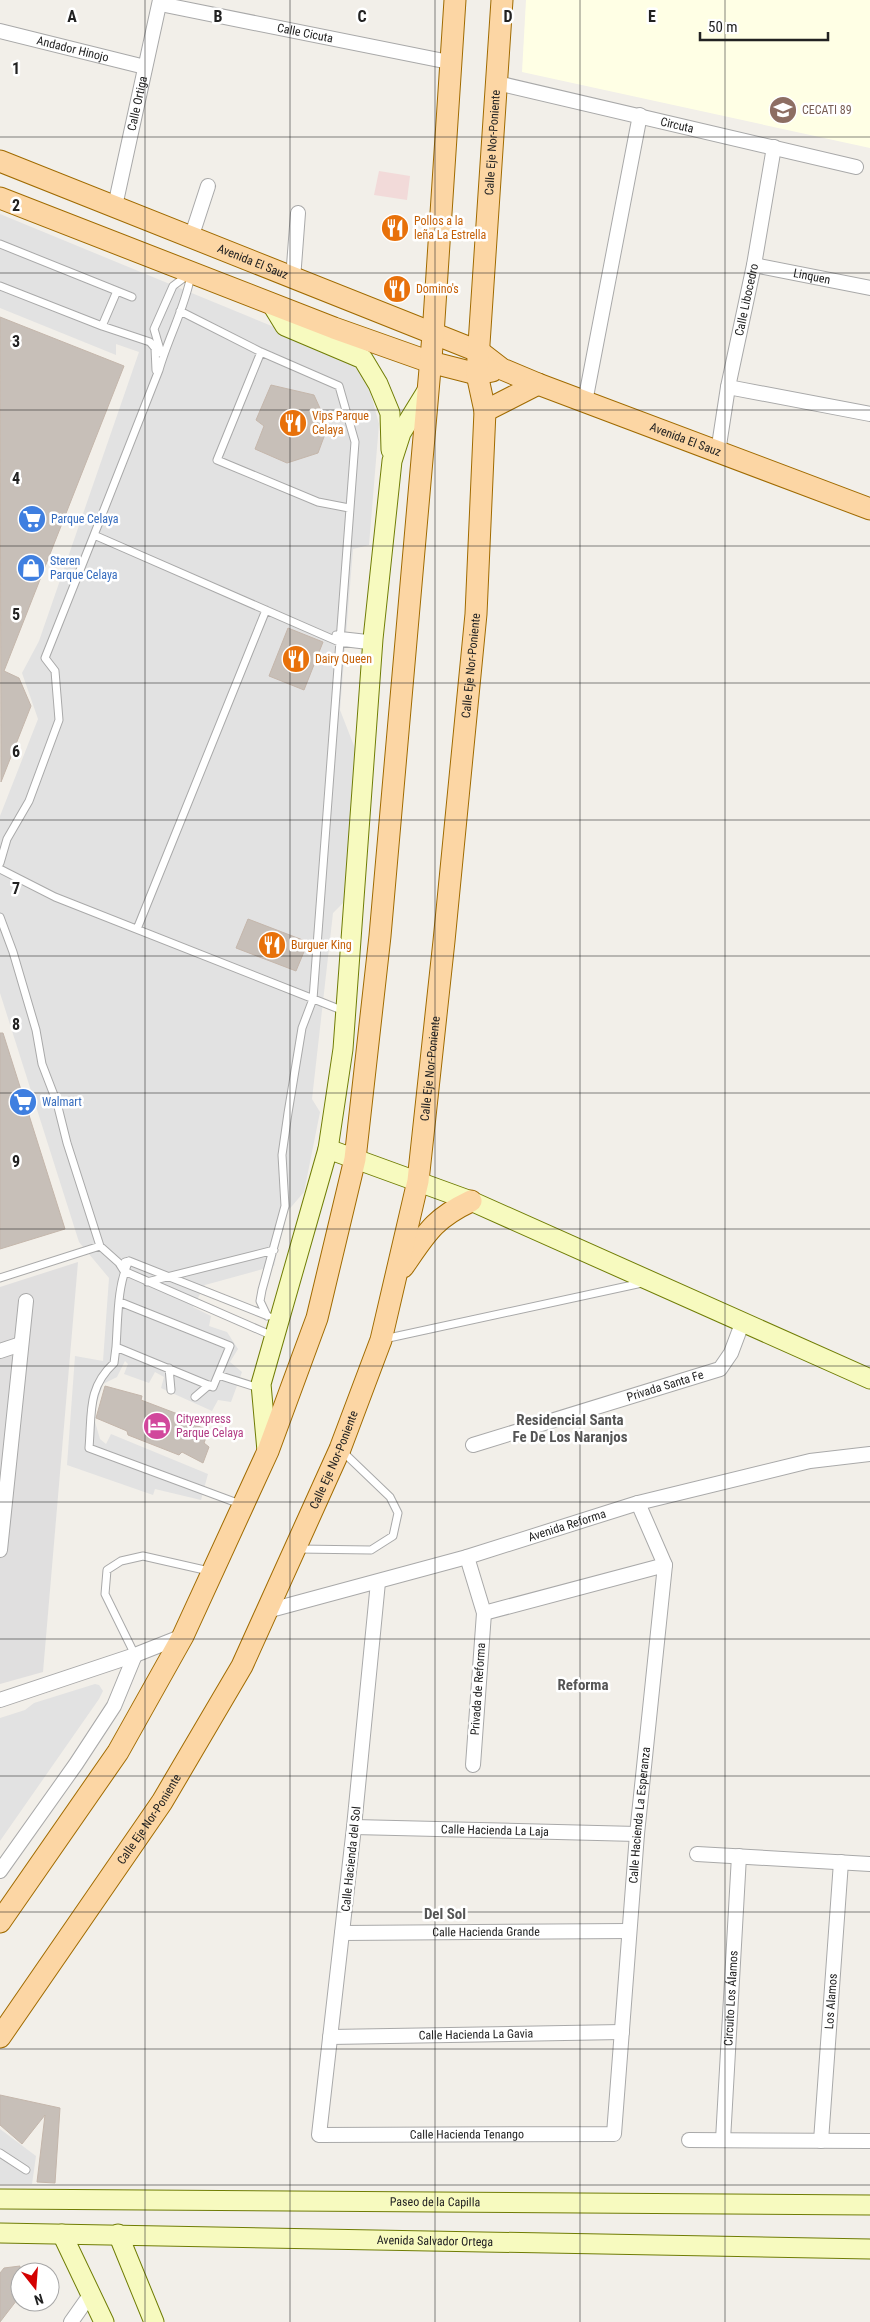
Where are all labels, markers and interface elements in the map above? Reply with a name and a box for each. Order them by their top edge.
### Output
text: A [67,7,77,26]
text: B [214,7,223,26]
text: C [357,7,367,26]
text: D [503,7,513,26]
text: E [648,7,656,26]
scale bar [700,10,828,42]
text: 50 m [708,18,738,36]
street label: Calle Cicuta [276,21,335,46]
street label: Andador Hinojo [35,33,110,65]
text: 1 [12,59,20,78]
street label: Calle Ortiga [125,74,150,132]
street label: Calle Eje Nor-Poniente [482,89,503,196]
school or university icon: CECATI 89 [768,95,798,125]
place label: CECATI 89 [802,103,852,117]
street label: Circuta [659,114,695,136]
text: 2 [12,196,20,215]
restaurant icon: Pollos a la leña La Estrella [380,213,410,243]
place label: Pollos a la leña La Estrella [414,214,487,242]
street label: Avenida El Sauz [215,241,290,282]
street label: Calle Libocedro [732,262,761,337]
street label: Linquen [792,266,832,287]
restaurant icon: Domino's [382,274,412,304]
place label: Domino's [416,282,459,296]
text: 3 [12,332,20,351]
restaurant icon: Vips Parque Celaya [278,408,308,438]
place label: Vips Parque Celaya [312,409,369,437]
street label: Avenida El Sauz [648,420,723,459]
text: 4 [12,469,20,488]
supermarket icon: Parque Celaya [17,504,47,534]
place label: Parque Celaya [51,512,119,526]
shop icon: Steren Parque Celaya [16,553,46,583]
place label: Steren Parque Celaya [50,554,118,582]
text: 5 [12,605,20,624]
street label: Calle Eje Nor-Poniente [459,612,483,719]
restaurant icon: Dairy Queen [281,644,311,674]
place label: Dairy Queen [315,652,372,666]
text: 6 [12,742,20,761]
text: 7 [12,879,20,898]
restaurant icon: Burguer King [257,930,287,960]
place label: Burguer King [291,938,352,952]
text: 8 [12,1015,20,1034]
street label: Calle Eje Nor-Poniente [418,1015,443,1122]
supermarket icon: Walmart [8,1087,38,1117]
place label: Walmart [42,1095,82,1109]
text: 9 [12,1152,20,1171]
street label: Privada Santa Fe [625,1367,706,1404]
street label: Calle Eje Nor-Poniente [307,1408,361,1511]
hotel icon: Cityexpress Parque Celaya [142,1411,172,1441]
district label: Residencial Santa Fe De Los Naranjos [512,1411,628,1446]
place label: Cityexpress Parque Celaya [176,1412,244,1440]
street label: Avenida Reforma [526,1507,608,1544]
street label: Privada de Reforma [468,1642,488,1736]
district label: Reforma [557,1676,609,1694]
street label: Calle Hacienda La Esperanza [626,1746,653,1884]
street label: Calle Eje Nor-Poniente [114,1771,184,1867]
street label: Calle Hacienda del Sol [339,1806,363,1912]
street label: Calle Hacienda La Laja [441,1822,549,1839]
district label: Del Sol [424,1905,466,1923]
street label: Calle Hacienda Grande [432,1925,540,1939]
street label: Circuito Los Álamos [721,1950,741,2046]
street label: Los Alamos [822,1973,840,2030]
street label: Calle Hacienda La Gavia [419,2027,534,2042]
street label: Calle Hacienda Tenango [410,2127,524,2142]
street label: Paseo de la Capilla [390,2195,480,2209]
street label: Avenida Salvador Ortega [377,2233,493,2249]
north arrow [10,2262,60,2312]
text: N [32,2291,45,2308]

